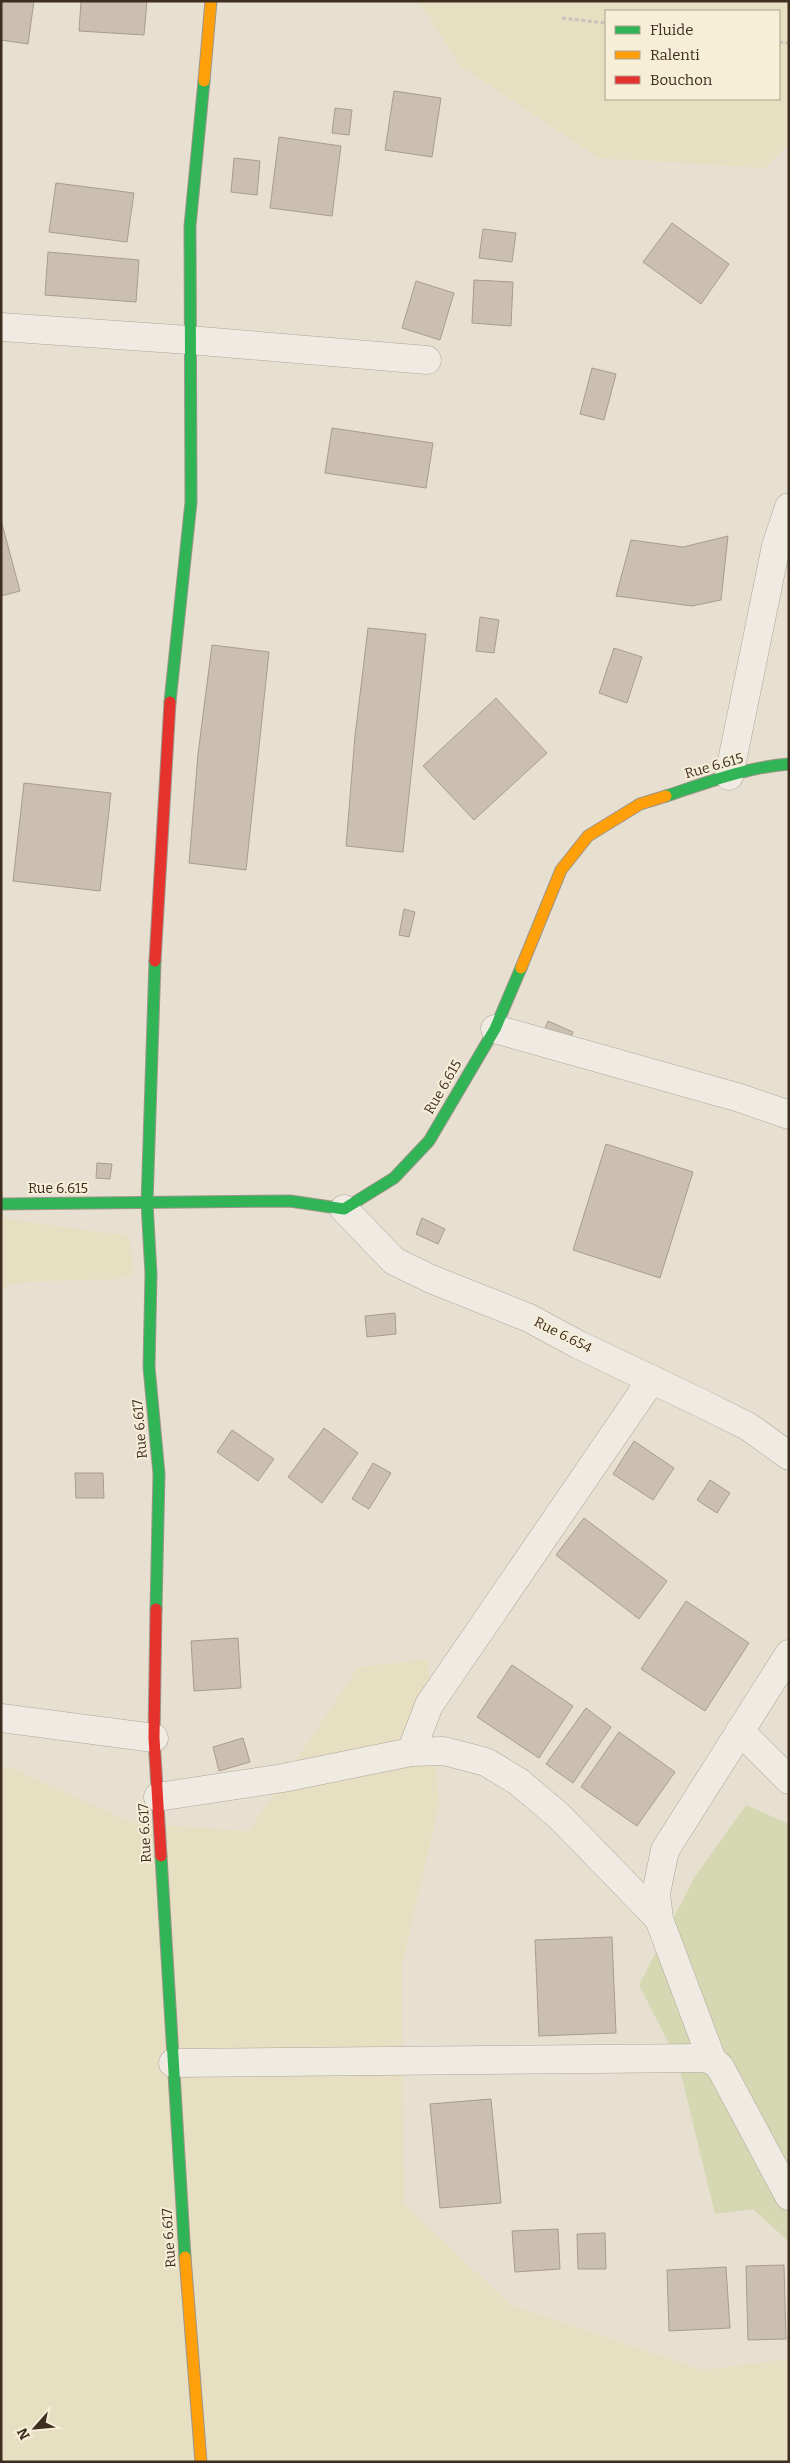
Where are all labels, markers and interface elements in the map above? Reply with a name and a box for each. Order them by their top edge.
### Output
legend [605,10,780,100]
text: Fluide [650,21,693,39]
text: Ralenti [650,46,700,64]
text: Bouchon [650,71,713,89]
street label: Rue 6.615 [683,750,745,782]
street label: Rue 6.615 [421,1057,465,1117]
street label: Rue 6.615 [28,1180,88,1197]
street label: Rue 6.654 [531,1313,595,1357]
street label: Rue 6.617 [129,1399,151,1459]
street label: Rue 6.617 [135,1803,155,1863]
street label: Rue 6.617 [158,2208,180,2268]
north arrow [10,2403,60,2453]
text: N [14,2425,34,2442]

